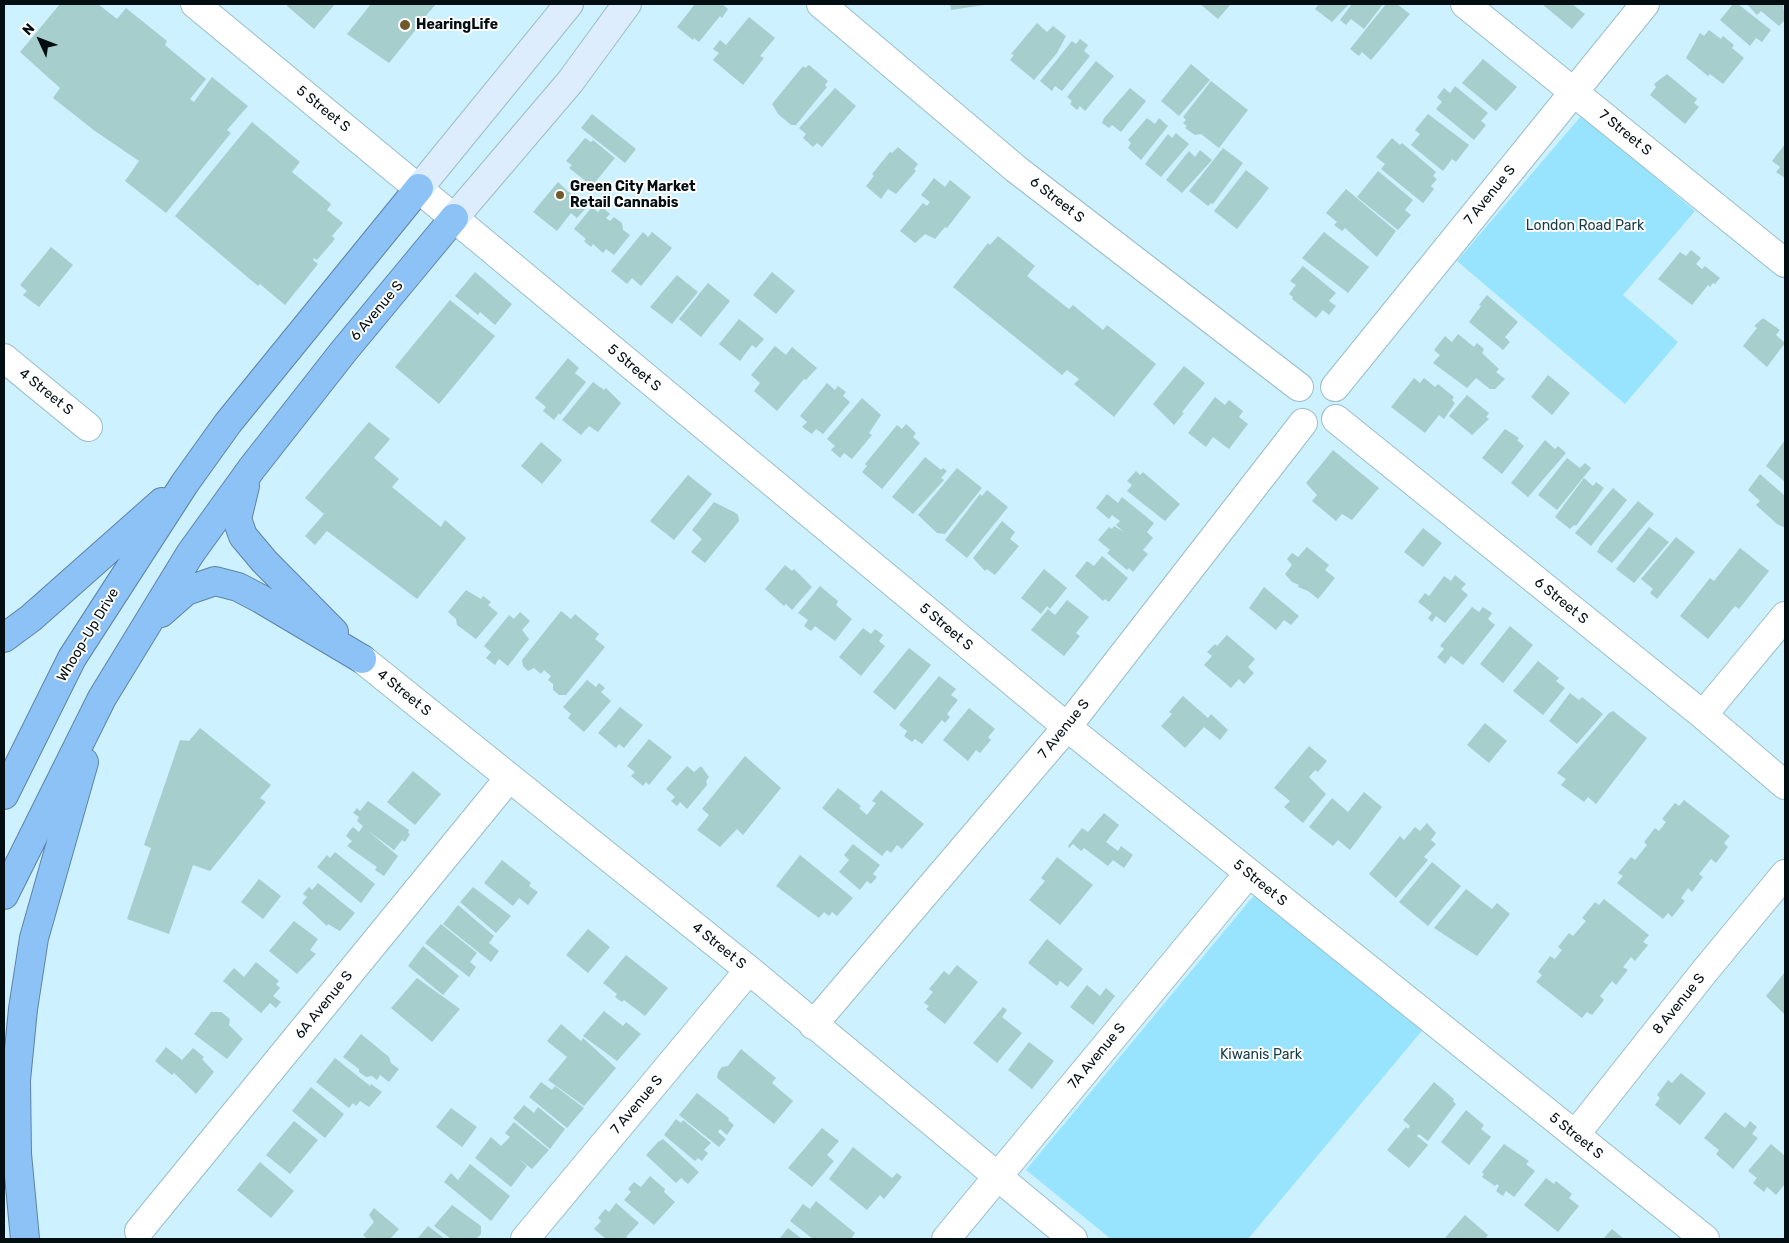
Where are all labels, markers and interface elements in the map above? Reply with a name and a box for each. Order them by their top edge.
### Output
north arrow [15,15,65,65]
place label: HearingLife [416,17,498,33]
marker: HearingLife [398,18,412,32]
text: N [19,20,38,39]
street label: 5 Street S [293,82,353,136]
street label: 7 Street S [1595,107,1655,159]
street label: 7 Avenue S [1461,162,1519,228]
street label: 6 Street S [1026,174,1088,226]
place label: Green City Market Retail Cannabis [570,179,696,212]
marker: Green City Market Retail Cannabis [554,189,566,201]
park label: London Road Park [1526,218,1644,234]
street label: 6 Avenue S [347,278,407,344]
street label: 5 Street S [604,341,664,395]
street label: 4 Street S [16,365,76,419]
street label: 6 Street S [1531,574,1591,628]
street label: Whoop-Up Drive [53,585,123,685]
street label: 5 Street S [916,600,976,654]
street label: 4 Street S [374,666,434,720]
street label: 7 Avenue S [1035,696,1093,762]
street label: 5 Street S [1230,856,1290,910]
street label: 4 Street S [689,919,749,973]
street label: 6A Avenue S [292,968,356,1042]
street label: 8 Avenue S [1649,970,1709,1038]
street label: 7A Avenue S [1065,1020,1129,1092]
park label: Kiwanis Park [1220,1047,1302,1063]
street label: 7 Avenue S [607,1072,667,1138]
street label: 5 Street S [1546,1109,1606,1163]

